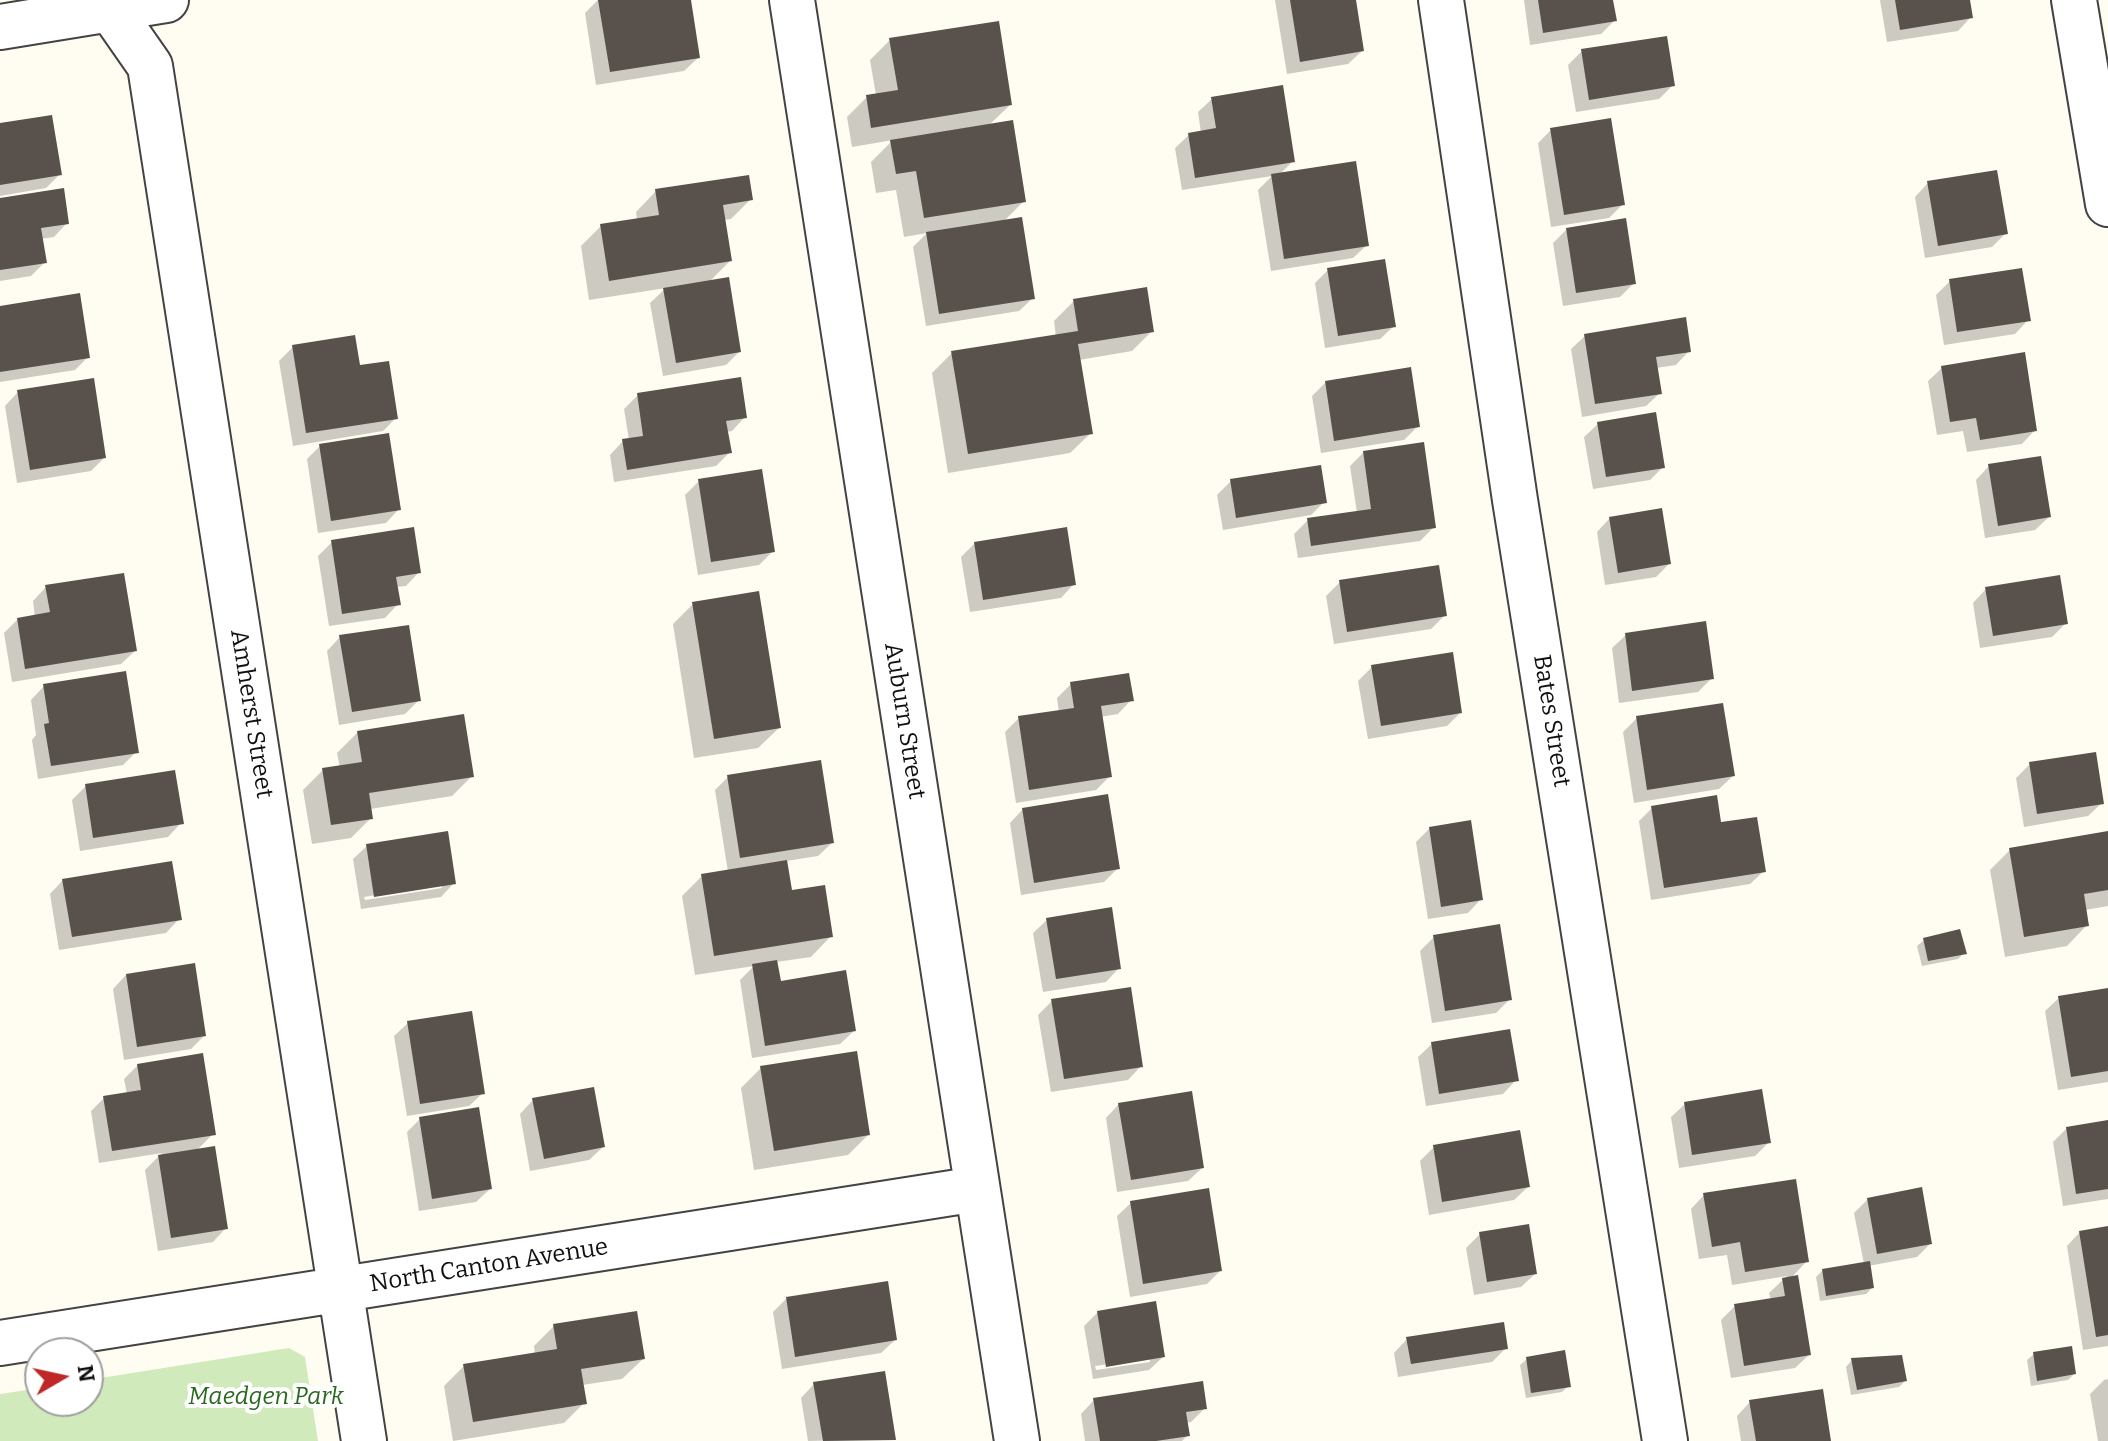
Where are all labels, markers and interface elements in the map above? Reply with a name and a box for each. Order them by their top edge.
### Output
street label: Amherst Street [223,628,279,800]
street label: Auburn Street [877,641,931,801]
street label: Bates Street [1526,653,1576,789]
street label: North Canton Avenue [368,1233,610,1299]
north arrow [24,1337,104,1417]
text: N [72,1363,101,1384]
park label: Maedgen Park [188,1383,344,1411]

